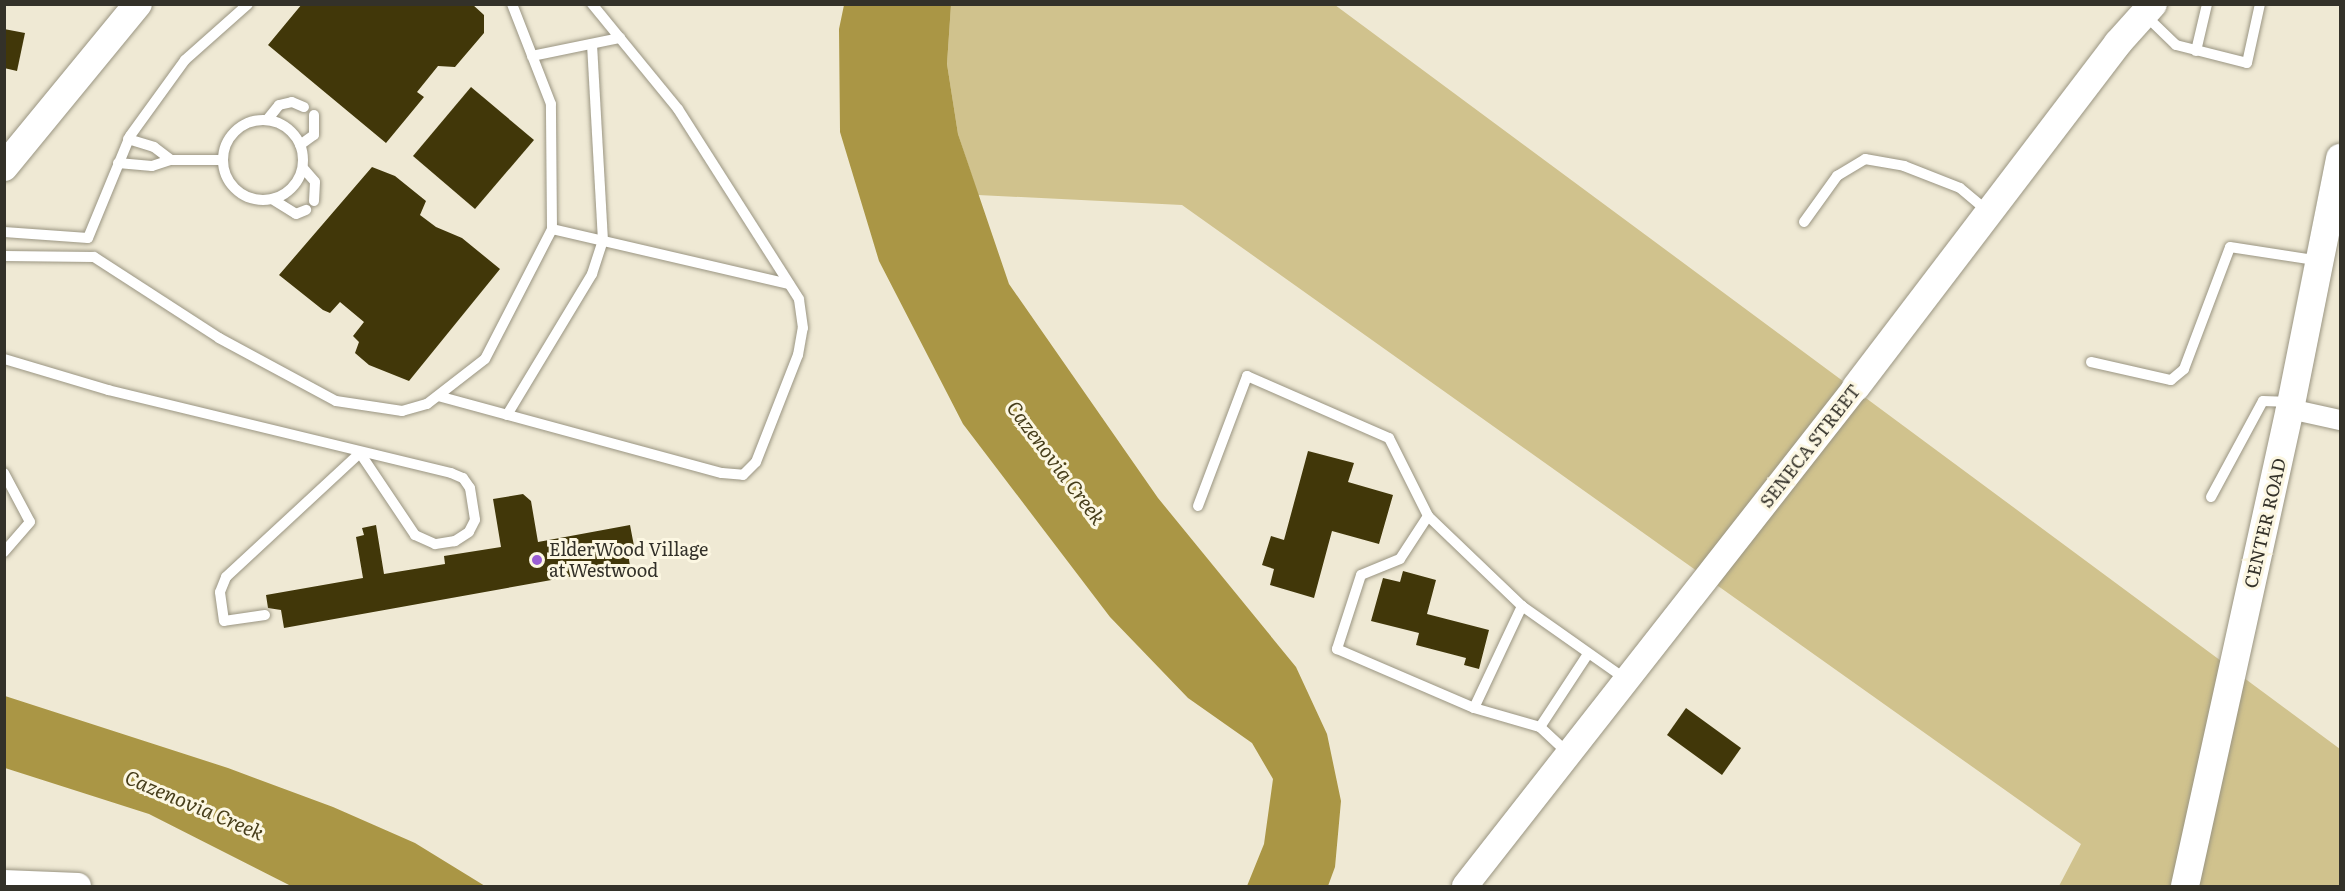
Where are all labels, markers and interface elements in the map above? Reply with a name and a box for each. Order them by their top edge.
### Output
street label: SENECA STREET [1755,380,1865,512]
water label: Cazenovia Creek [1003,395,1111,529]
street label: CENTER ROAD [2240,456,2290,590]
place label: ElderWood Village at Westwood [549,539,708,582]
marker: ElderWood Village at Westwood [530,553,544,567]
water label: Cazenovia Creek [122,764,268,844]

